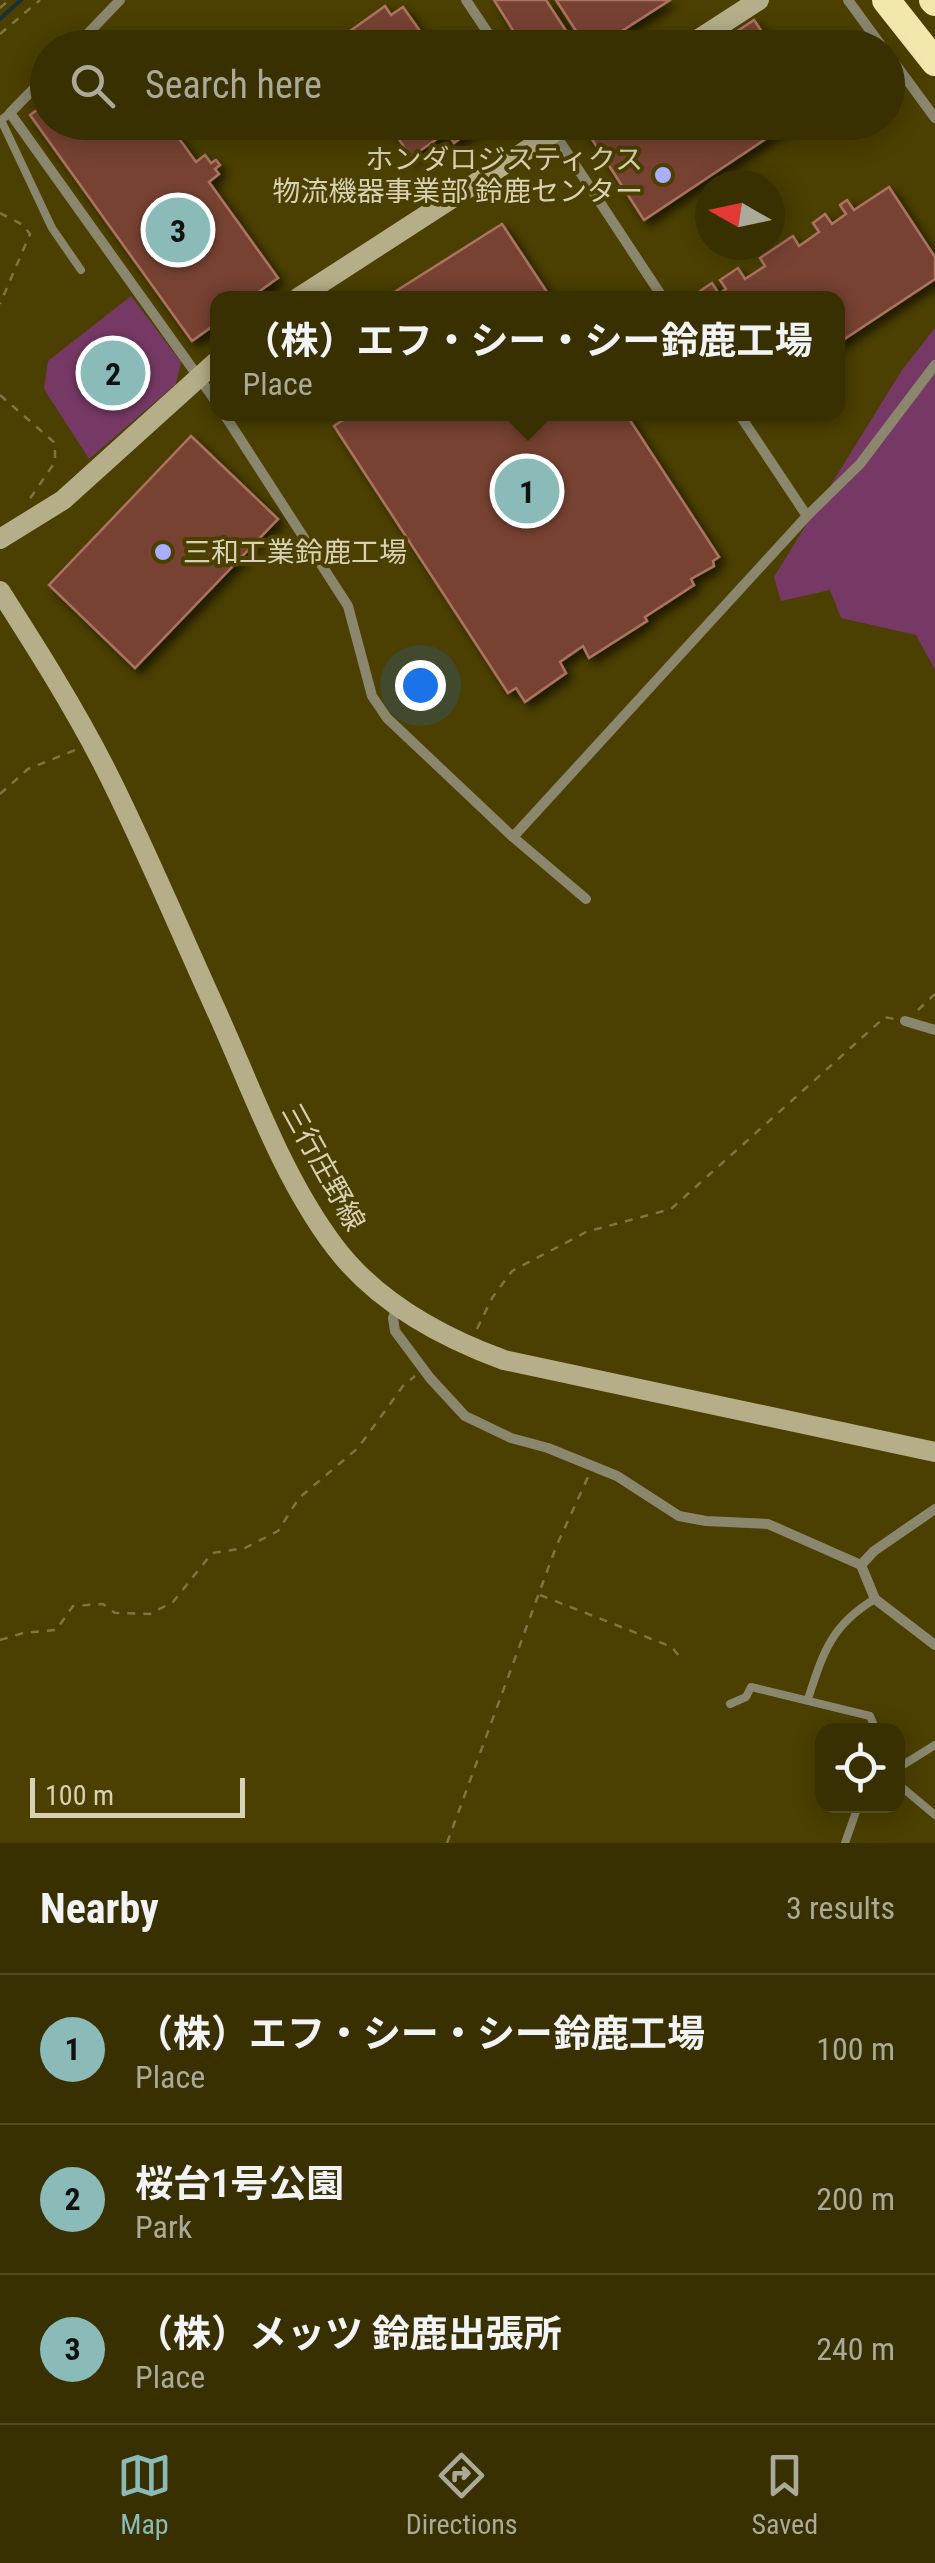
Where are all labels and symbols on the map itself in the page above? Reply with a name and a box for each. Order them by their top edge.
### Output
place label: ホンダロジスティクス 物流機器事業部 鈴鹿センター [273,143,643,208]
marker: ホンダロジスティクス 物流機器事業部 鈴鹿センター [652,164,674,186]
north arrow [695,170,785,260]
pin: 3 [146,192,210,268]
pin: 2 [80,336,146,410]
pin: 1 [494,454,560,528]
place label: 三和工業鈴鹿工場 [183,536,407,569]
marker: 三和工業鈴鹿工場 [152,541,174,563]
your location [395,660,446,711]
street label: 三行庄野線 [275,1098,372,1236]
scale bar [30,1773,245,1818]

